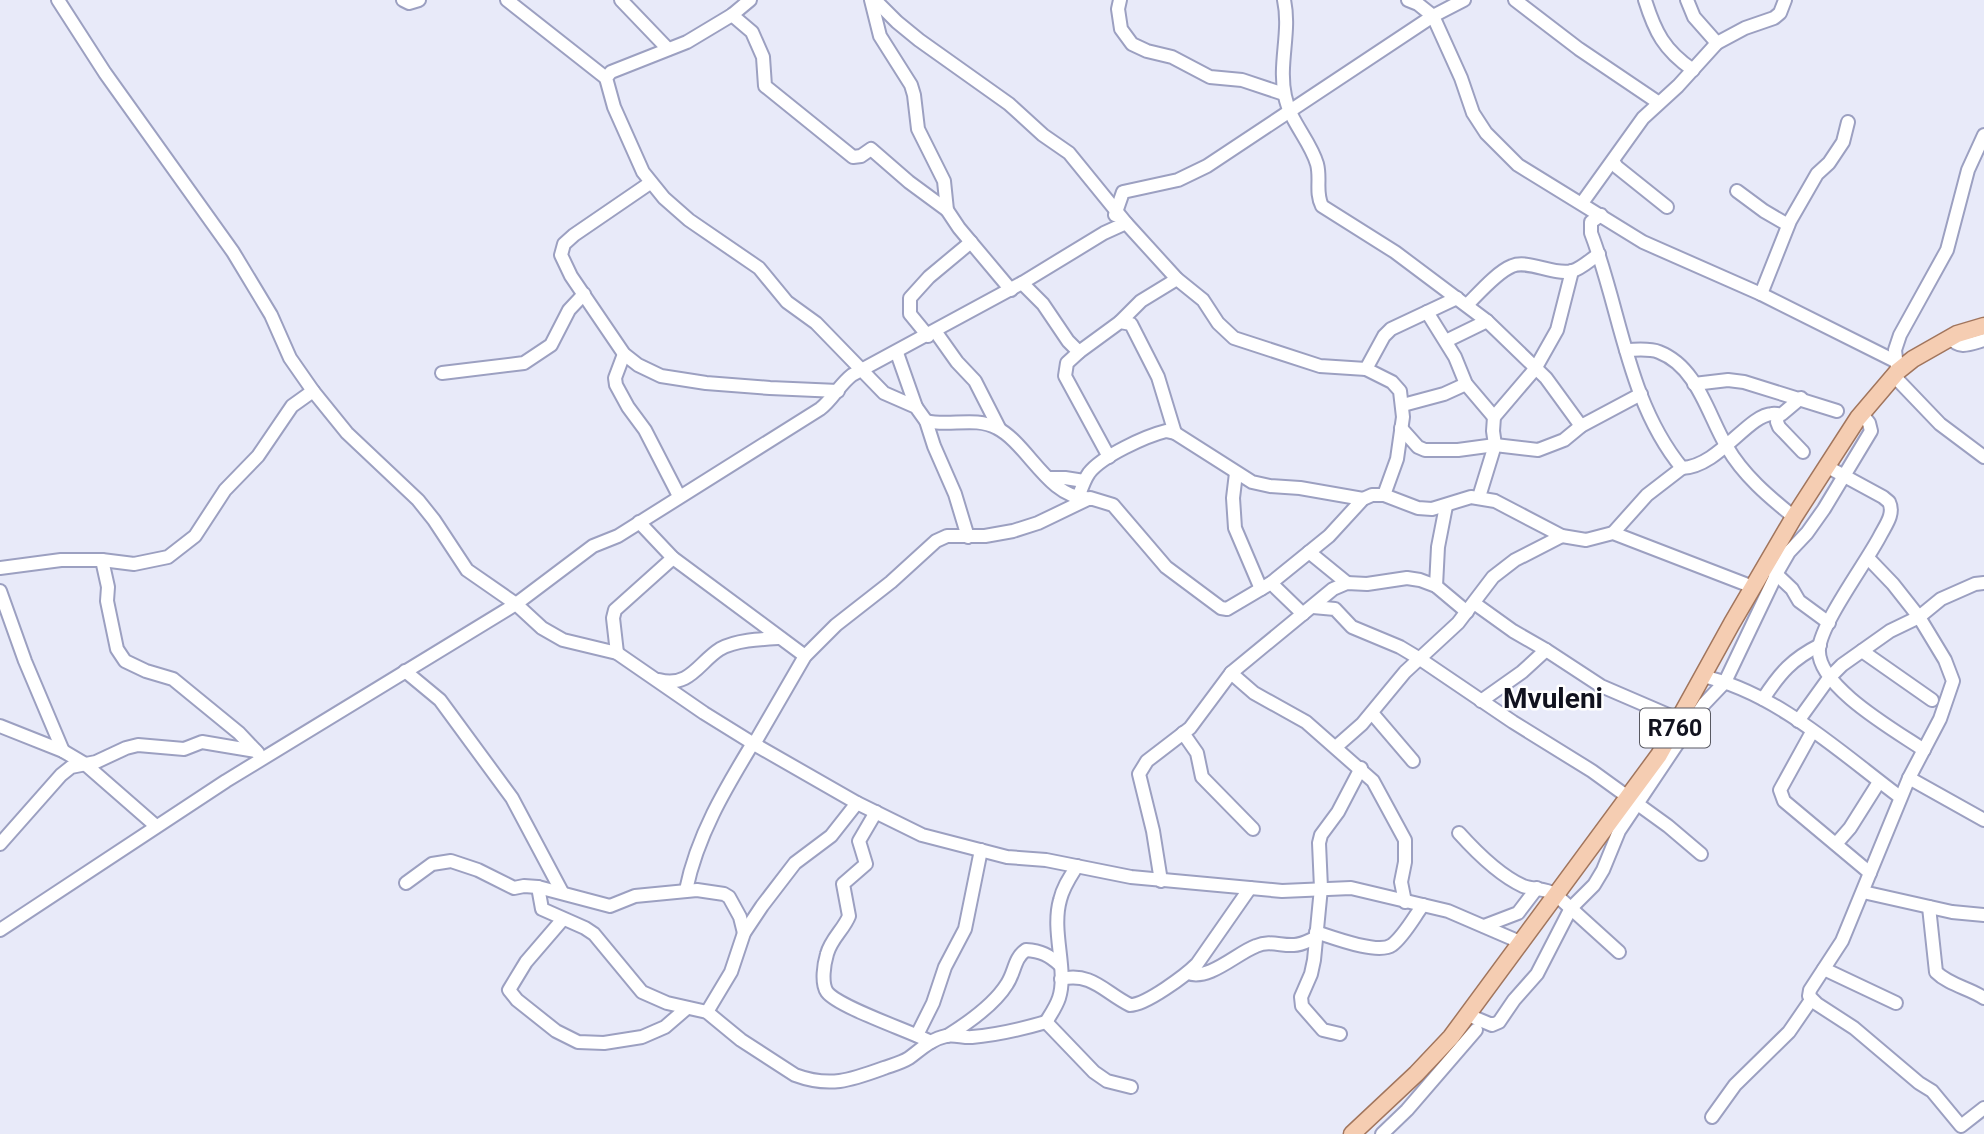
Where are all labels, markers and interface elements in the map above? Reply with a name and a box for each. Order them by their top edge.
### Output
district label: Mvuleni [1503,682,1603,715]
road number: R760 [1640,708,1710,748]

